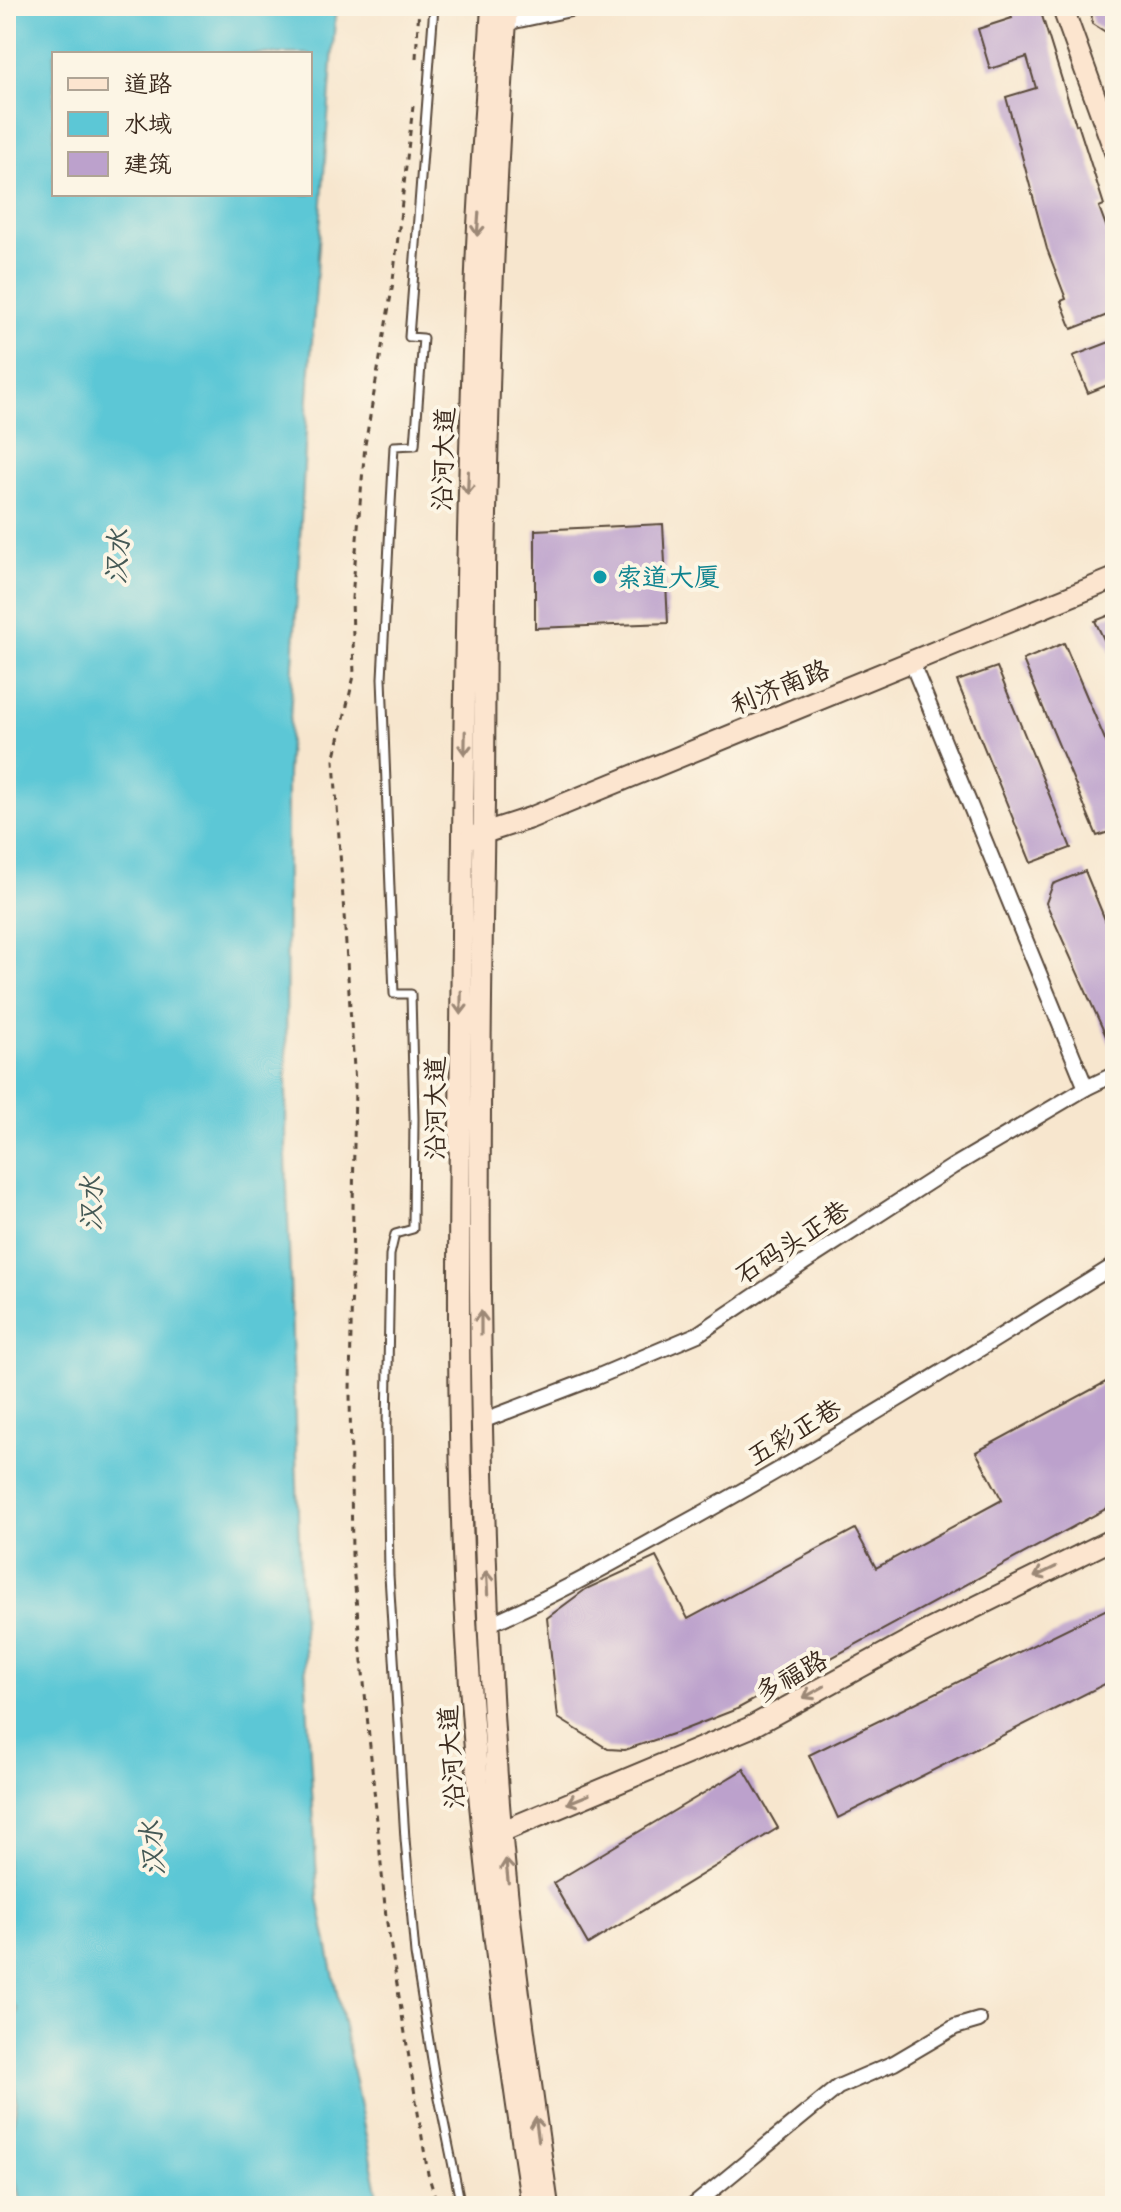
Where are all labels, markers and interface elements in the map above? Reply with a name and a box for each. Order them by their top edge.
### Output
legend [52,52,312,196]
text: 道路 [124,69,172,98]
text: 水域 [124,109,172,138]
text: 建筑 [124,149,172,178]
one-way arrow [471,210,486,237]
street label: 沿河大道 [425,406,461,512]
one-way arrow [461,469,476,496]
water label: 汉水 [99,527,135,586]
place label: 索道大厦 [616,561,720,593]
marker: 索道大厦 [591,568,609,586]
street label: 利济南路 [726,653,834,721]
one-way arrow [457,729,472,756]
one-way arrow [453,989,469,1016]
street label: 沿河大道 [419,1056,451,1160]
water label: 汉水 [74,1175,108,1232]
street label: 石码头正巷 [729,1193,855,1291]
one-way arrow [473,1310,489,1337]
street label: 五彩正巷 [741,1391,847,1473]
one-way arrow [1034,1565,1058,1581]
one-way arrow [479,1570,494,1597]
street label: 多福路 [749,1643,833,1709]
one-way arrow [803,1685,827,1700]
street label: 沿河大道 [431,1704,471,1810]
one-way arrow [566,1792,591,1807]
water label: 汉水 [132,1818,172,1879]
one-way arrow [499,1858,514,1885]
one-way arrow [529,2117,544,2142]

